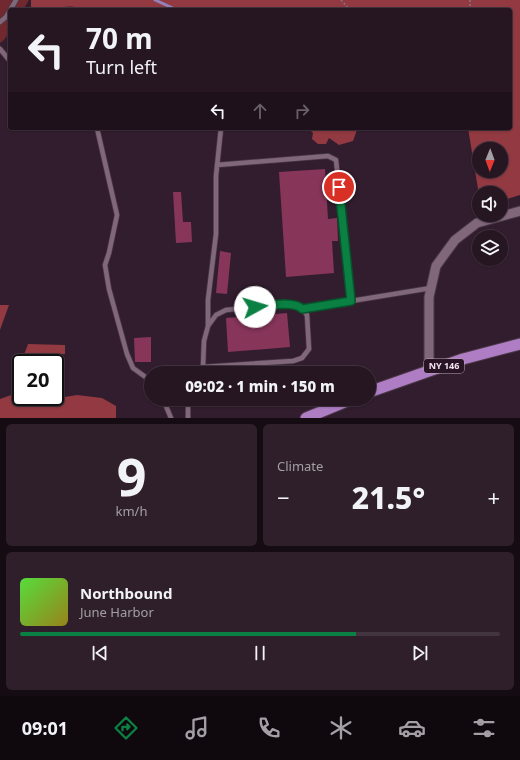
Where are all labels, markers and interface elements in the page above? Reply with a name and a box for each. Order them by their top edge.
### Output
text: 70 m [86,19,153,57]
icon: left [20,24,72,76]
text: Turn left [86,55,157,79]
icon: left [207,100,229,122]
icon: ahead [249,100,271,122]
icon: right [291,100,313,122]
north arrow [472,142,508,178]
map controls [472,142,508,266]
pin [322,170,356,204]
icon: arrive [328,176,350,198]
button: sound [472,186,508,222]
button: layers [472,230,508,266]
position arrow [234,286,276,328]
speed limit sign: 20 [12,354,64,406]
road number: NY 146 [424,359,464,373]
text: 09:02 · 1 min · 150 m [185,376,335,396]
text: 9 [117,440,146,511]
text: Climate [277,457,323,475]
text: 21.5° [352,477,425,518]
text: − [277,482,290,512]
text: + [487,482,500,512]
text: km/h [116,502,147,520]
text: Northbound [80,583,172,603]
text: June Harbor [80,603,154,621]
icon: previous [89,642,111,664]
icon: pause [249,642,271,664]
icon: next [409,642,431,664]
icon: directions [112,714,140,742]
icon: music [183,714,211,742]
icon: phone [255,714,283,742]
icon: climate [327,714,355,742]
icon: car [398,714,426,742]
icon: filters [470,714,498,742]
text: 09:01 [22,716,68,740]

